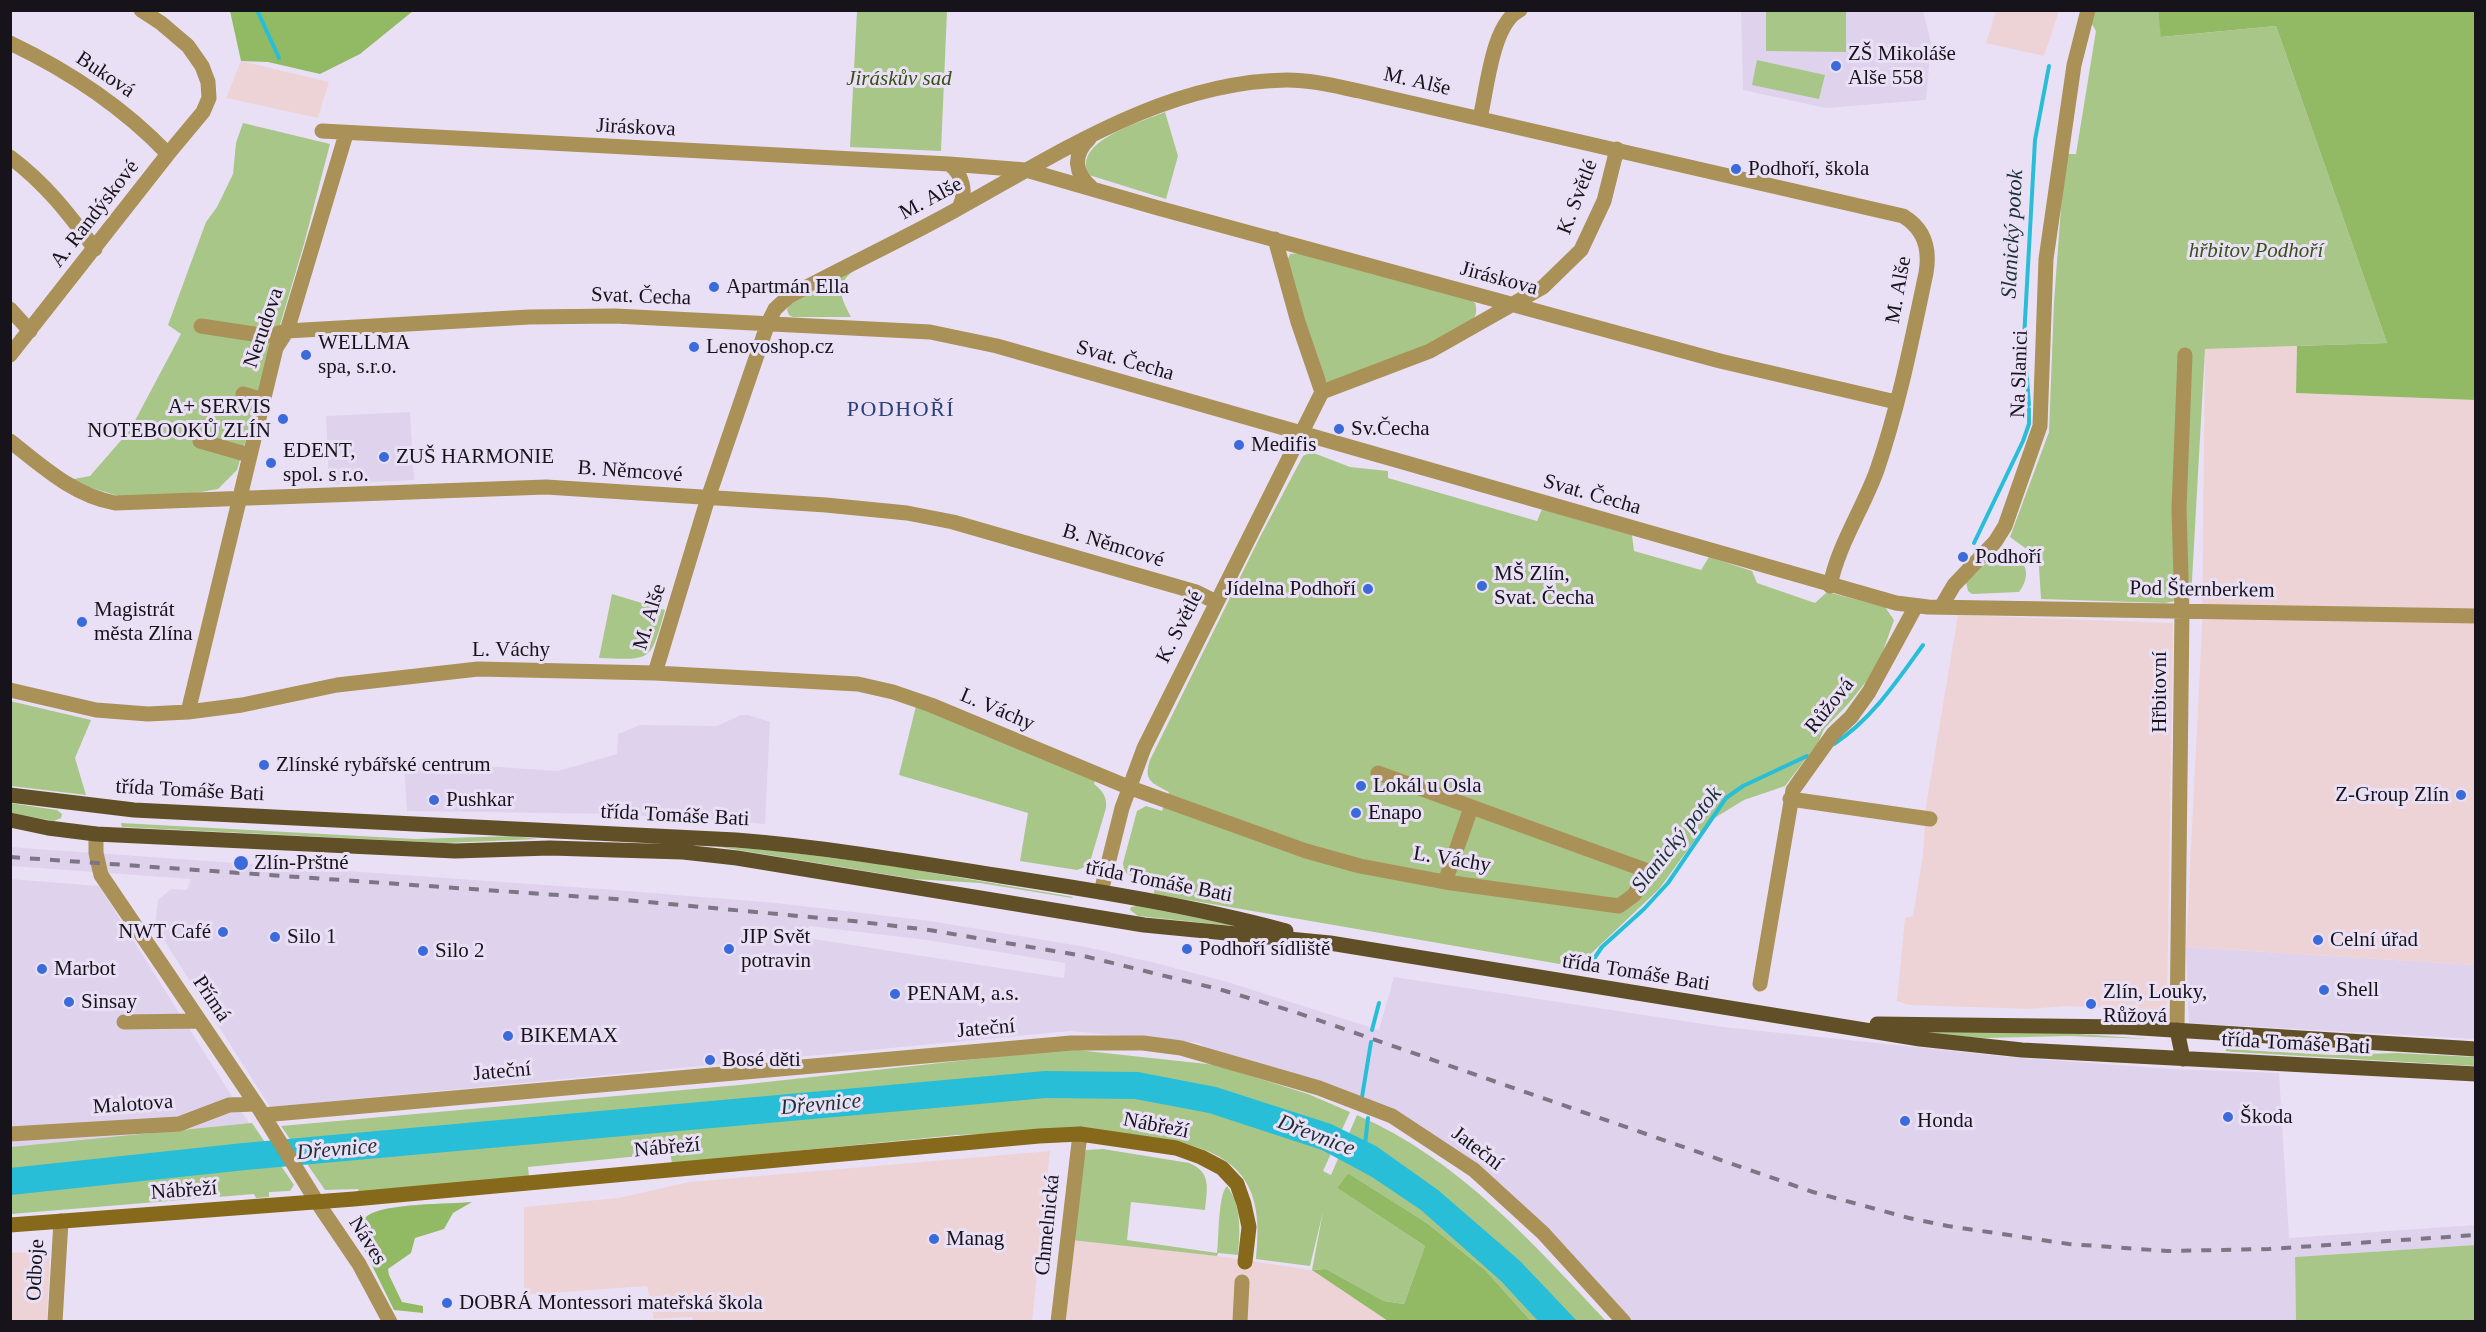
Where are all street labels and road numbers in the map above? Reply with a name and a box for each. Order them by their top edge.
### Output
street label: Buková [71,46,139,104]
street label: M. Alše [1381,62,1453,102]
street label: Jiráskova [596,113,676,143]
street label: A. Randýskové [45,155,145,273]
street label: K. Světlé [1552,156,1604,238]
street label: M. Alše [895,172,967,226]
street label: M. Alše [1881,254,1917,326]
street label: Jiráskova [1457,257,1541,301]
street label: Svat. Čecha [590,283,692,311]
street label: Nerudova [239,285,289,371]
street label: Na Slanici [2006,330,2034,418]
street label: Svat. Čecha [1073,335,1177,387]
street label: B. Němcové [577,456,683,488]
street label: Svat. Čecha [1540,469,1644,521]
street label: B. Němcové [1059,519,1167,573]
street label: Pod Šternberkem [2129,576,2275,604]
street label: M. Alše [628,581,672,653]
street label: K. Světlé [1151,586,1209,668]
street label: L. Váchy [472,637,550,663]
street label: Hřbitovní [2147,651,2173,733]
street label: Růžová [1800,673,1860,739]
street label: L. Váchy [956,683,1038,737]
street label: třída Tomáše Bati [115,775,265,807]
street label: třída Tomáše Bati [600,800,750,832]
street label: L. Váchy [1411,841,1493,879]
street label: třída Tomáše Bati [1083,855,1235,909]
street label: třída Tomáše Bati [1560,949,1712,997]
street label: Přímá [187,971,235,1027]
street label: Jateční [956,1014,1016,1044]
street label: třída Tomáše Bati [2221,1028,2371,1060]
street label: Jateční [472,1057,532,1087]
street label: Malotova [92,1090,174,1120]
street label: Nábřeží [1121,1107,1191,1145]
street label: Jateční [1446,1121,1508,1177]
street label: Nábřeží [633,1133,701,1163]
street label: Chmelnická [1030,1173,1066,1277]
street label: Nábřeží [150,1176,218,1206]
street label: Náves [342,1212,392,1270]
street label: Odboje [22,1238,50,1302]

